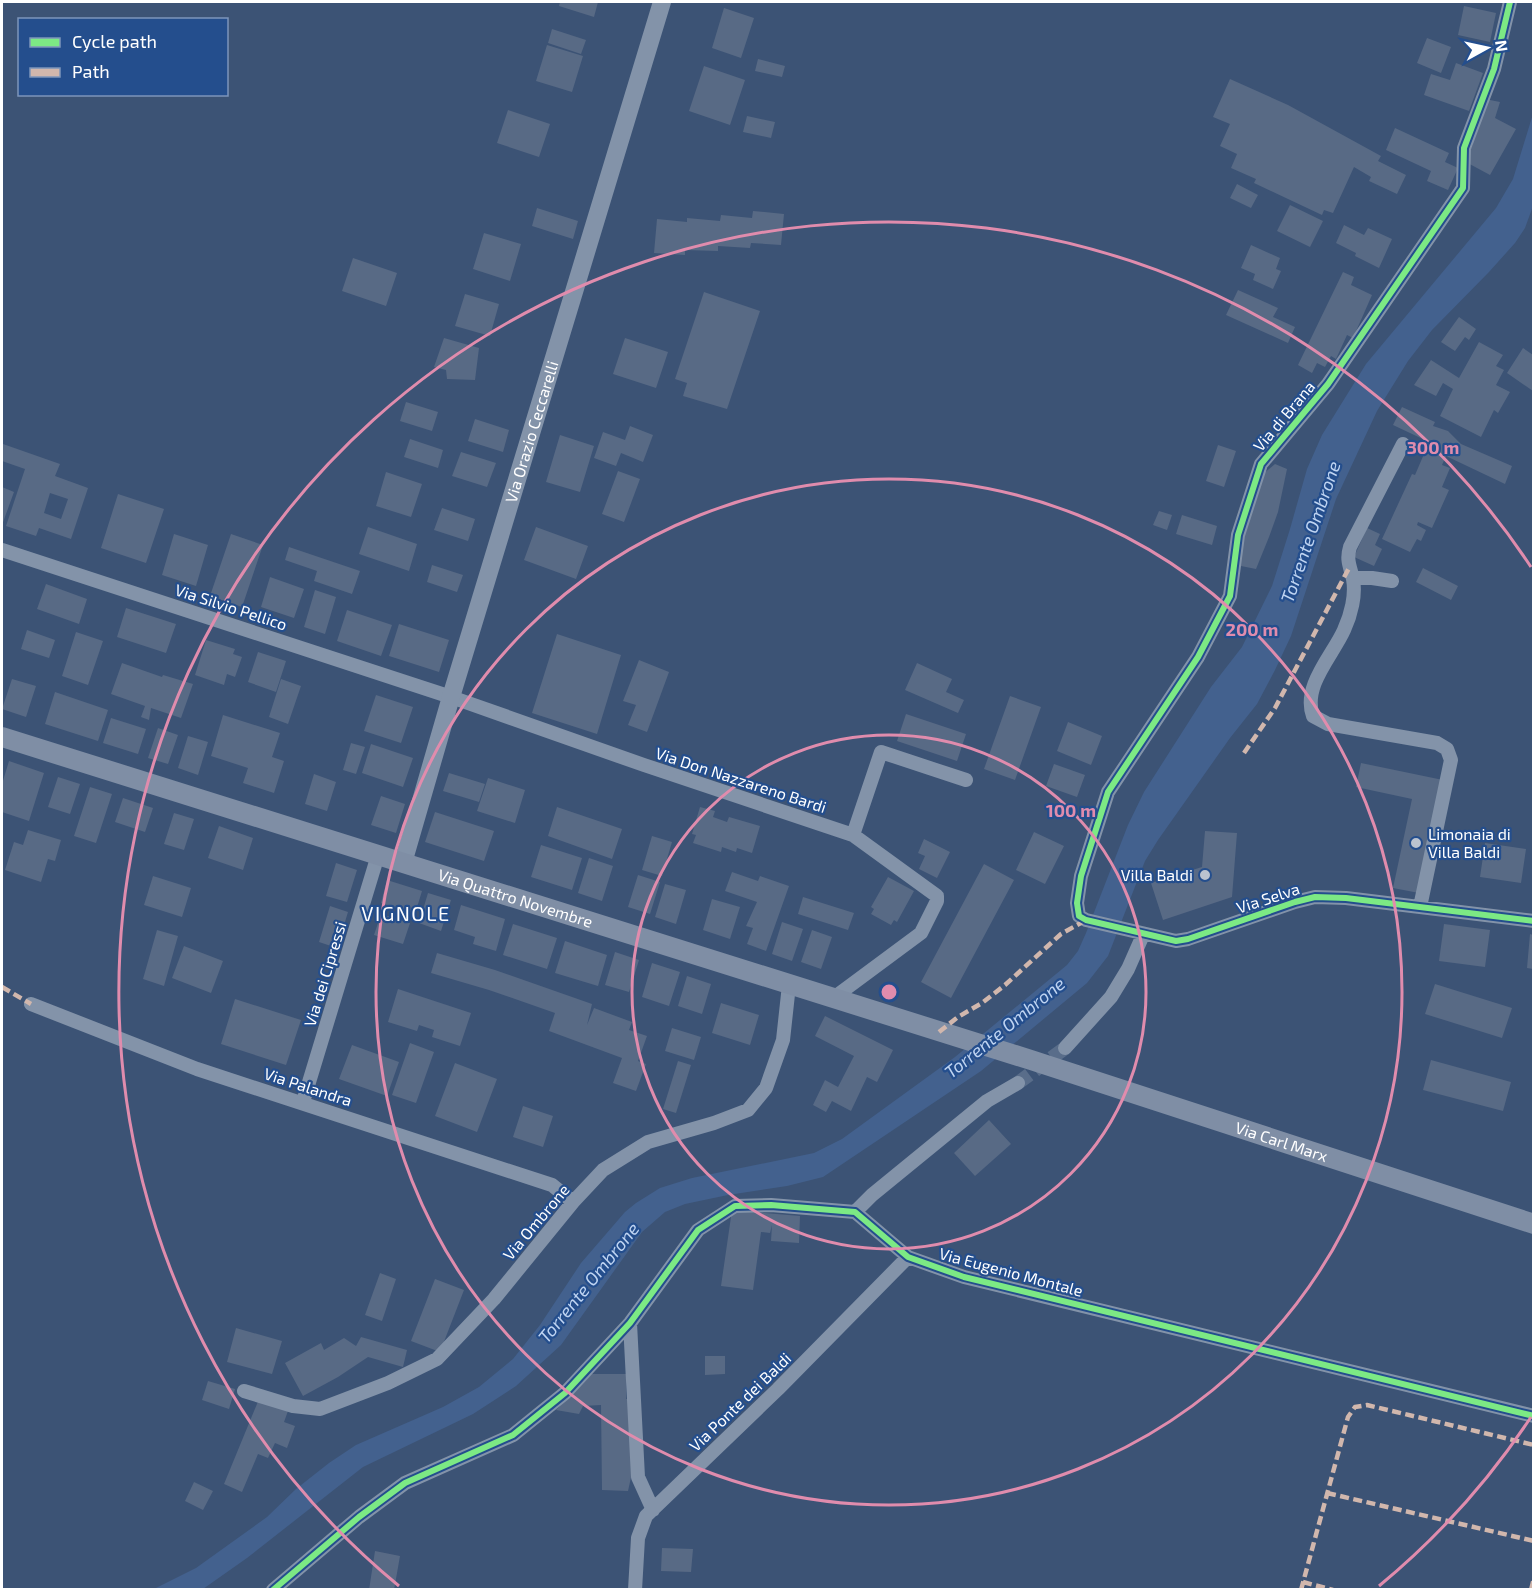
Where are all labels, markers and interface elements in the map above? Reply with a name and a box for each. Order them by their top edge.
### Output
legend [18,18,228,96]
north arrow [1457,18,1517,78]
text: Cycle path [72,30,157,52]
text: N [1492,39,1513,53]
text: Path [72,60,110,82]
street label: Via Orazio Ceccarelli [501,358,562,505]
street label: Via di Brana [1249,377,1319,455]
text: 300 m [1407,436,1459,458]
water label: Torrente Ombrone [1275,458,1345,605]
street label: Via Silvio Pellico [173,579,290,634]
text: 200 m [1226,618,1278,640]
street label: Via Don Nazzareno Bardi [653,743,829,816]
text: 100 m [1046,799,1096,821]
place label: Limonaia di Villa Baldi [1428,824,1511,861]
marker: Limonaia di Villa Baldi [1409,836,1423,850]
street label: Via Quattro Novembre [436,864,595,931]
place label: Villa Baldi [1121,865,1193,884]
marker: Villa Baldi [1198,868,1212,882]
street label: Via Selva [1234,878,1302,917]
district label: VIGNOLE [361,901,451,925]
street label: Via dei Cipressi [300,919,350,1029]
water label: Torrente Ombrone [940,972,1069,1082]
centre of rings [879,982,899,1002]
street label: Via Palandra [262,1063,355,1110]
street label: Via Carl Marx [1233,1117,1331,1165]
street label: Via Ombrone [498,1180,573,1263]
water label: Torrente Ombrone [533,1217,644,1347]
street label: Via Eugenio Montale [937,1243,1085,1300]
street label: Via Ponte dei Baldi [685,1348,794,1455]

